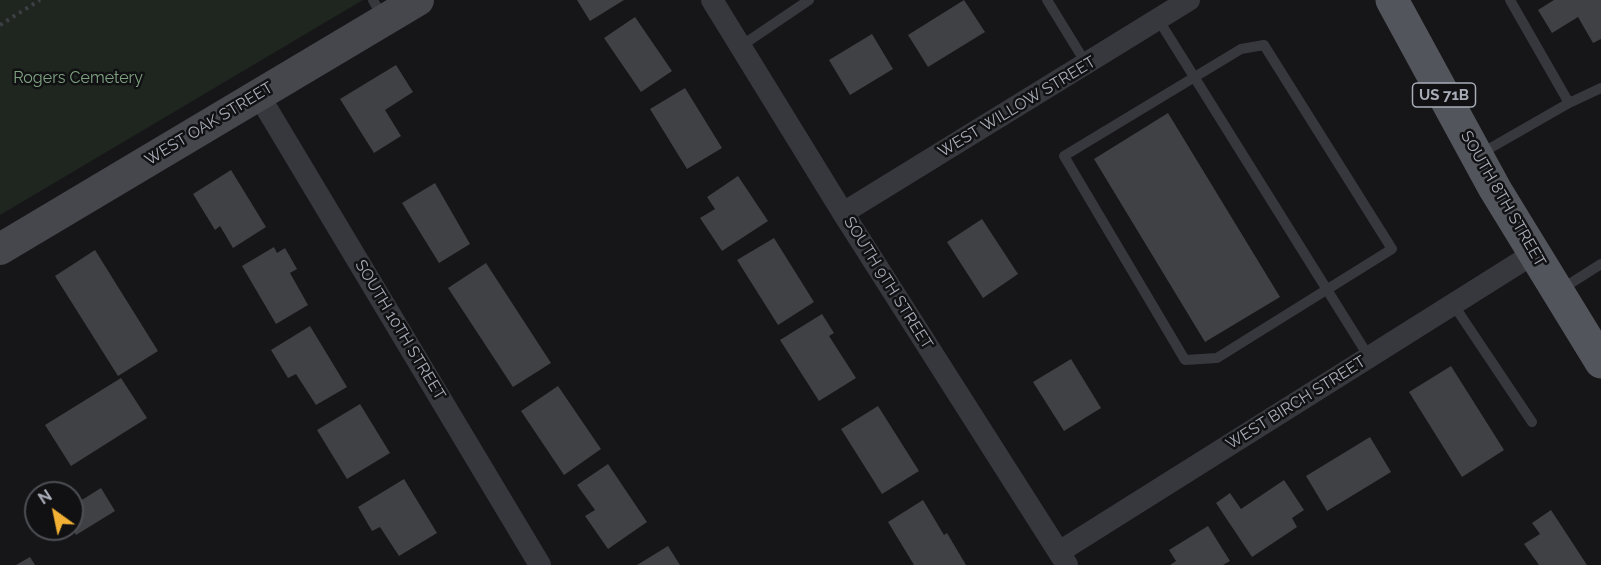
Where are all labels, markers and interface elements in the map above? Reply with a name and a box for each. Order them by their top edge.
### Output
street label: WEST WILLOW STREET [935,52,1099,162]
park label: Rogers Cemetery [13,68,143,88]
street label: WEST OAK STREET [142,78,276,170]
road number: US 71B [1412,83,1476,107]
street label: SOUTH 8TH STREET [1456,128,1550,270]
street label: SOUTH 9TH STREET [839,213,937,353]
street label: SOUTH 10TH STREET [351,257,449,403]
street label: WEST BIRCH STREET [1223,352,1369,454]
north arrow [24,481,84,541]
text: N [35,486,55,508]

